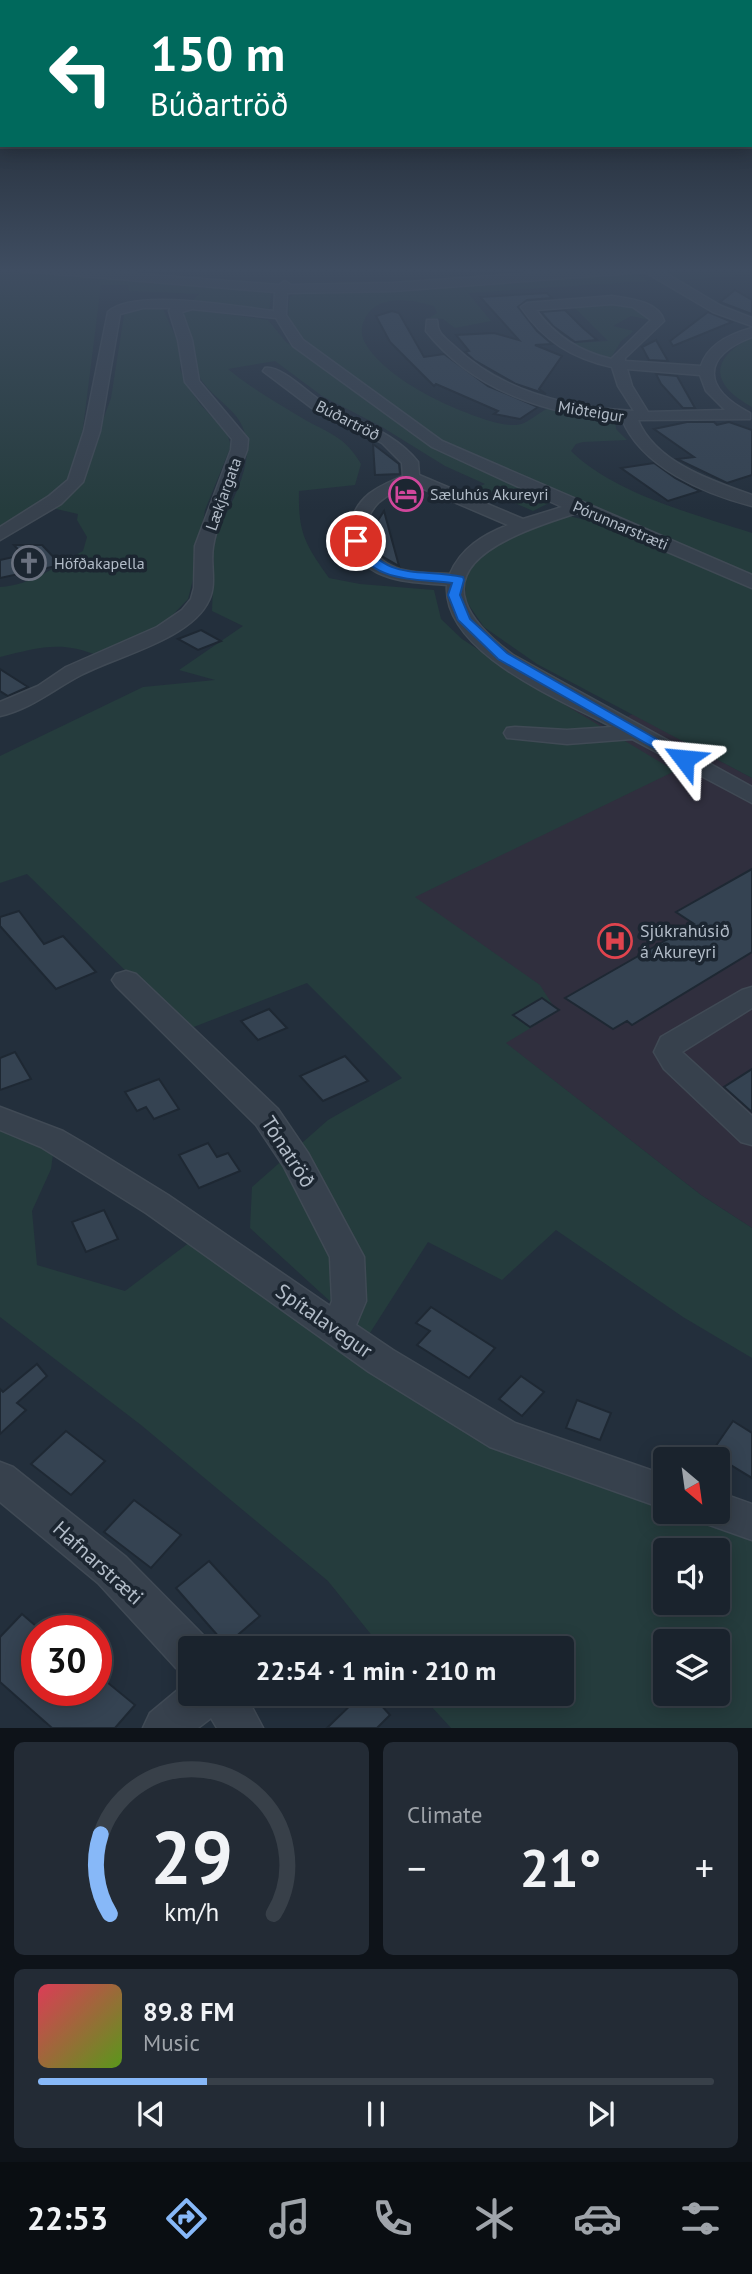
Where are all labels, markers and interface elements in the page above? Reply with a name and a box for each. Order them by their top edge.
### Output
text: 150 m [150,21,285,85]
icon: left [35,28,126,119]
text: Búðartröð [150,83,288,125]
street label: Búðartröð [313,395,383,445]
street label: Miðteigur [557,396,626,426]
street label: Lækjargata [201,455,245,533]
hotel icon: Sæluhús Akureyri [387,475,425,513]
place label: Sæluhús Akureyri [430,484,548,504]
street label: Þórunnarstræti [570,496,672,554]
pin [326,511,386,571]
icon: arrive [337,522,375,560]
church icon: Höfðakapella [10,544,48,582]
place label: Höfðakapella [54,553,145,573]
position arrow [647,722,721,796]
place label: Sjúkrahúsið á Akureyri [640,919,730,963]
hospital icon: Sjúkrahúsið á Akureyri [596,922,634,960]
street label: Tónatröð [255,1111,321,1193]
street label: Spítalavegur [271,1277,378,1364]
north arrow [653,1447,730,1524]
map controls [653,1447,730,1706]
street label: Hafnarstræti [47,1515,149,1610]
button: sound [653,1538,730,1615]
speed limit sign: 30 [21,1615,112,1706]
button: layers [653,1629,730,1706]
text: 22:54 · 1 min · 210 m [256,1654,496,1687]
text: Climate [407,1800,482,1829]
text: 29 [150,1811,233,1905]
text: 21° [520,1834,601,1901]
text: − [407,1843,426,1892]
text: + [695,1843,714,1892]
text: km/h [164,1896,219,1928]
text: 89.8 FM [143,1995,234,2028]
text: Music [143,2028,200,2057]
icon: previous [132,2095,170,2133]
icon: pause [357,2095,395,2133]
icon: next [582,2095,620,2133]
icon: directions [162,2194,211,2243]
icon: music [265,2194,314,2243]
icon: phone [368,2194,417,2243]
icon: climate [470,2194,519,2243]
icon: car [573,2194,622,2243]
icon: filters [676,2194,725,2243]
text: 22:53 [27,2197,108,2239]

